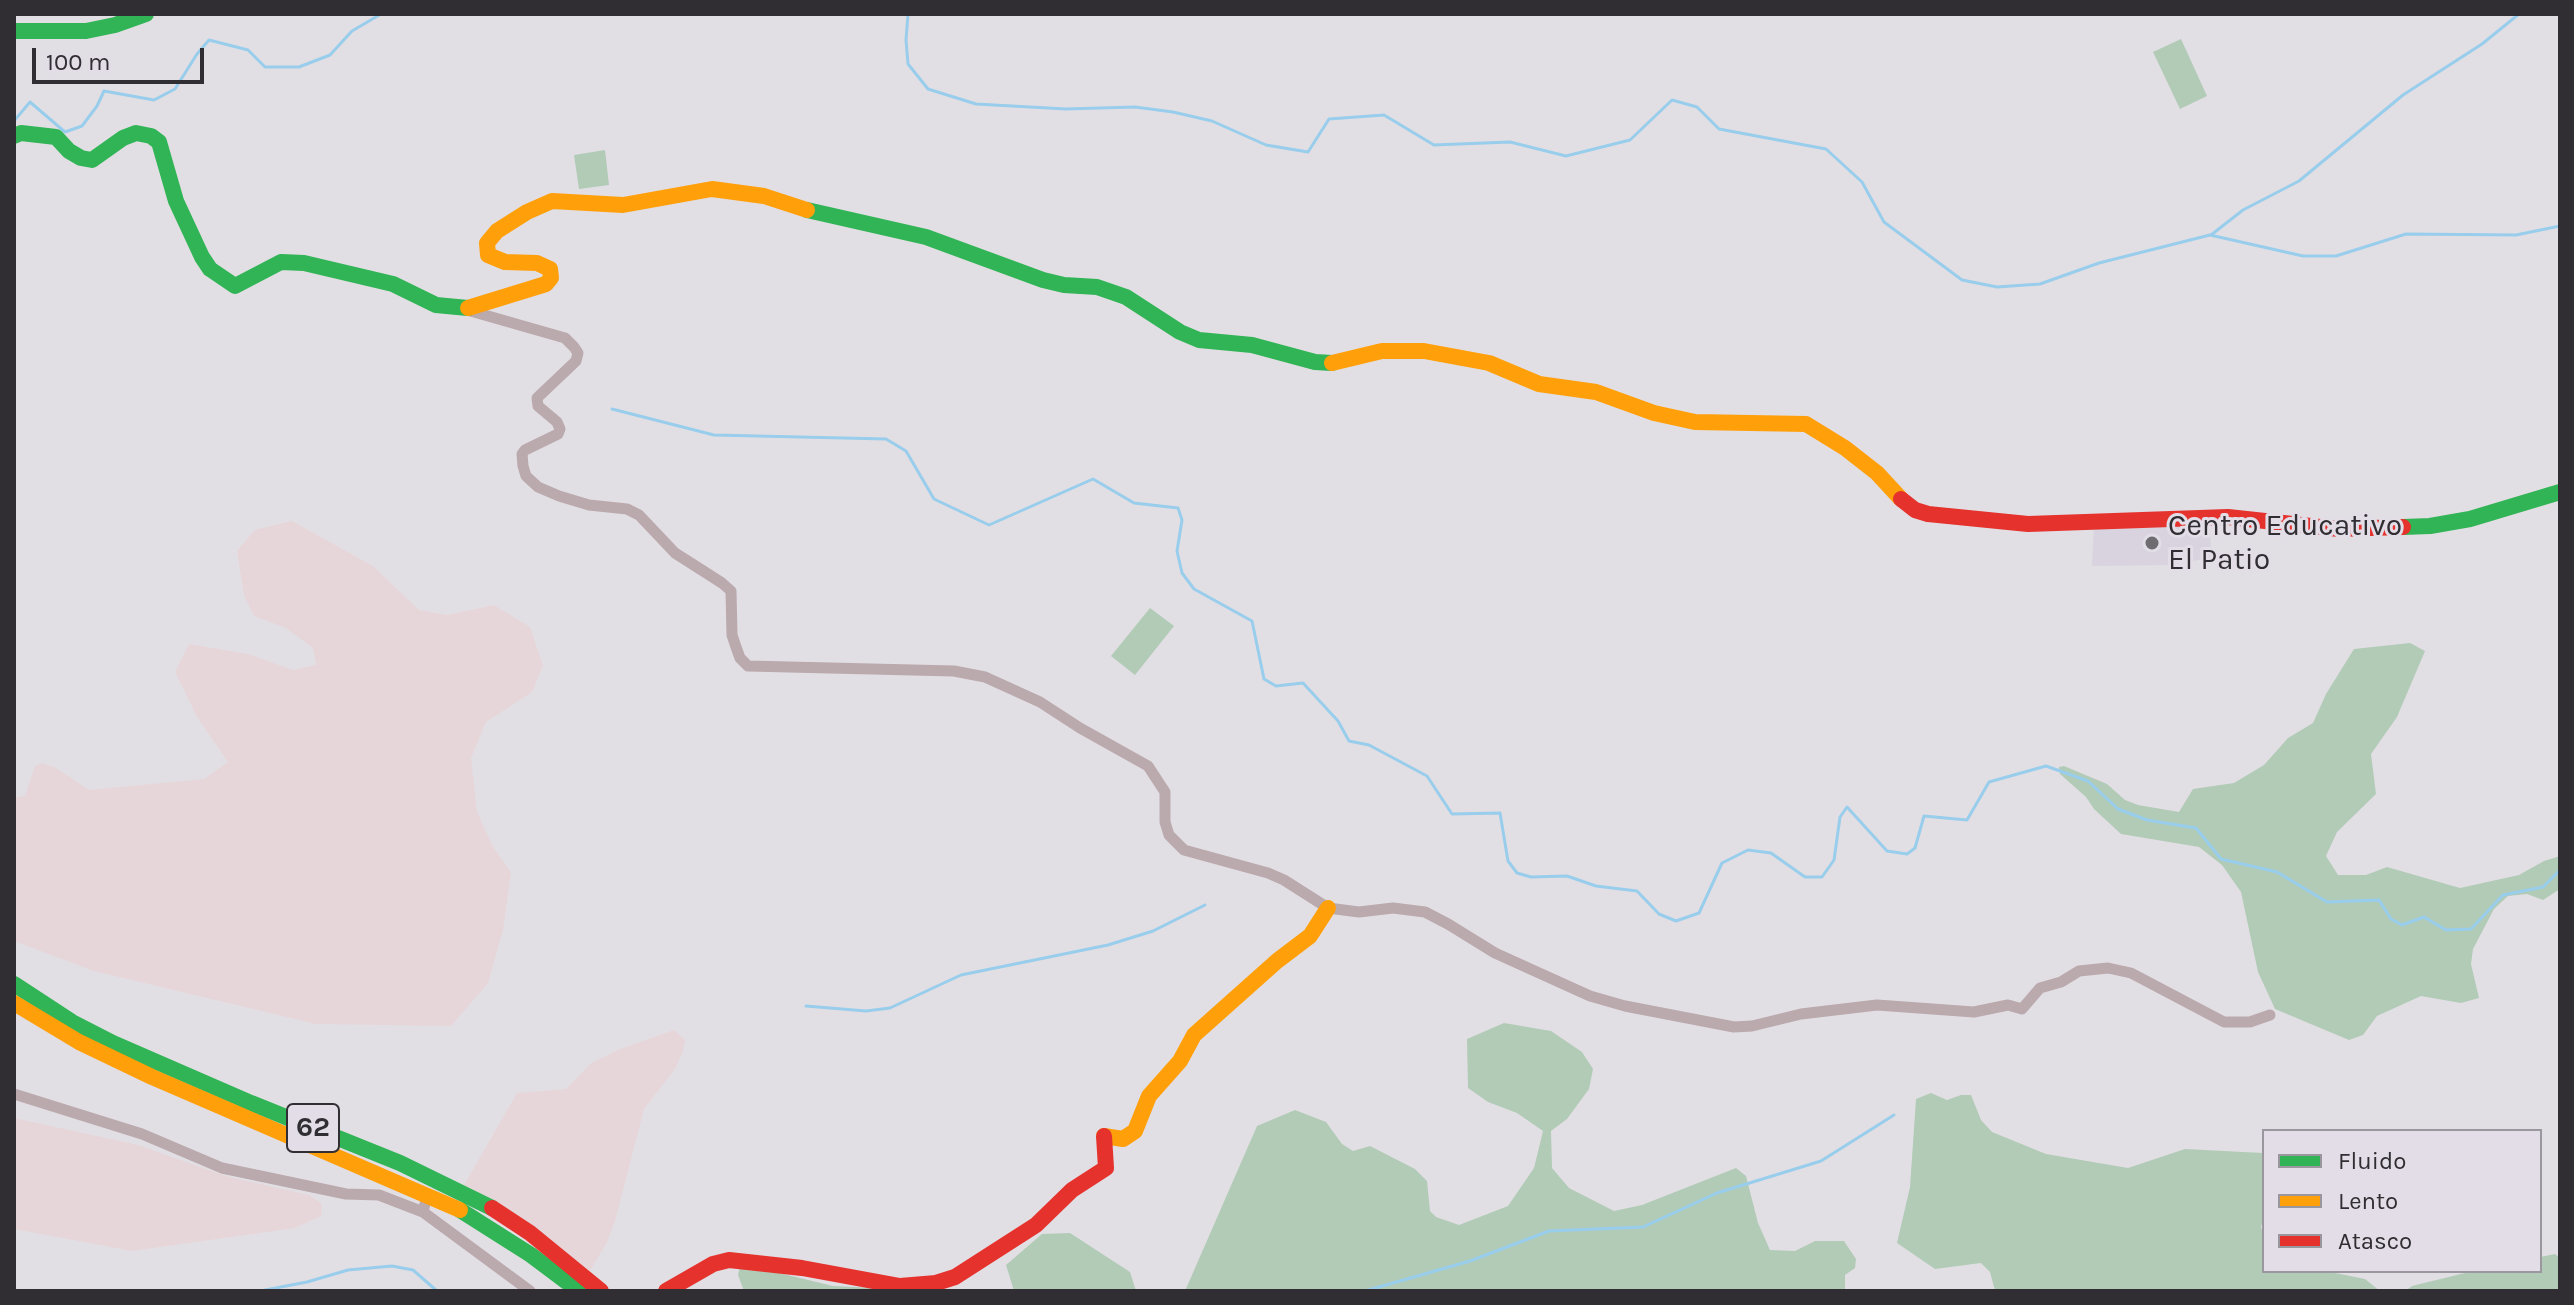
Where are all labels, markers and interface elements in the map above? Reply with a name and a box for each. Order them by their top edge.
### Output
scale bar [36,32,208,82]
text: 100 m [46,48,111,76]
place label: Centro Educativo El Patio [2168,508,2402,578]
marker: Centro Educativo El Patio [2143,534,2161,552]
road number: 62 [287,1104,339,1152]
legend [2262,1129,2542,1273]
text: Fluido [2338,1147,2406,1175]
text: Lento [2338,1187,2398,1215]
text: Atasco [2338,1227,2412,1255]

